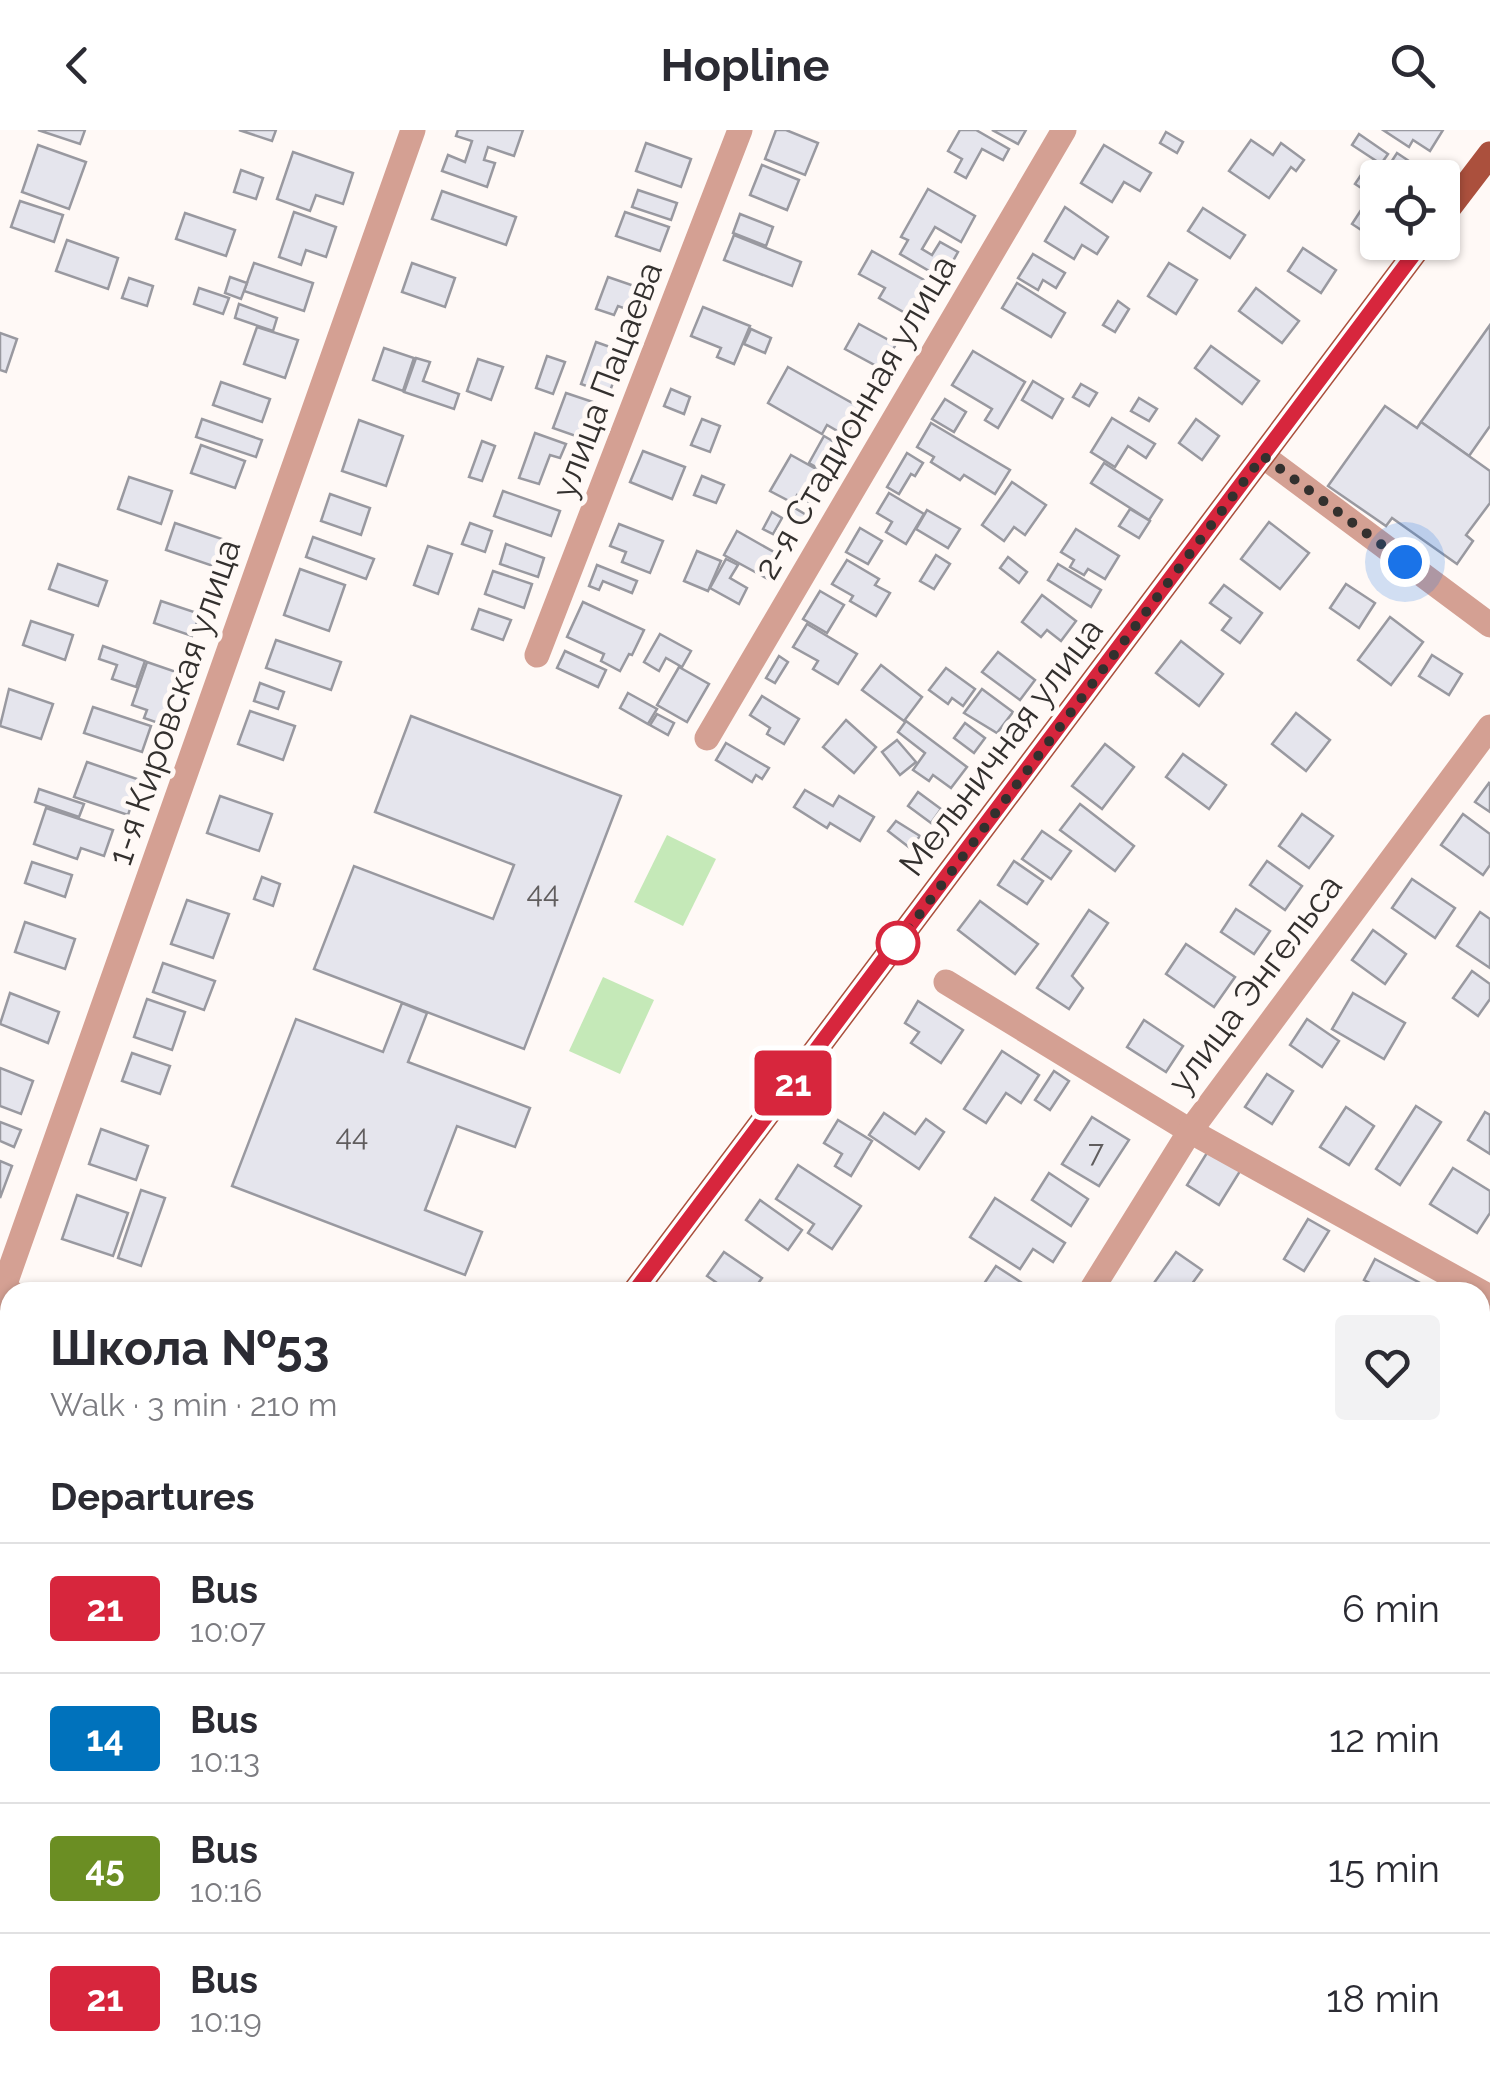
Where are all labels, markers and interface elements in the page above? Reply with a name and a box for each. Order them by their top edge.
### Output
icon: back [50,38,105,93]
icon: search [1385,38,1440,93]
text: Hopline [661,39,829,92]
map controls [1360,160,1460,260]
button: locate [1360,160,1460,260]
street label: 2-я Стадионная улица [745,248,964,586]
street label: улица Пацаева [543,256,670,504]
street label: 1-я Кировская улица [98,533,249,870]
your location [1380,537,1430,587]
street label: Мельничная улица [890,610,1111,884]
street label: улица Энгельса [1159,866,1350,1101]
house number: 44 [527,875,559,910]
unlabelled marker [877,922,919,964]
line badge: 21 [748,1050,838,1116]
text: 21 [774,1063,812,1104]
house number: 44 [336,1118,368,1153]
house number: 7 [1088,1134,1104,1169]
button: heart [1335,1315,1440,1420]
text: Школа №53 [50,1320,329,1376]
text: Walk · 3 min · 210 m [50,1386,337,1423]
text: Departures [50,1474,255,1519]
text: Bus [190,1567,258,1612]
text: 6 min [1342,1586,1440,1631]
text: 21 [86,1588,124,1629]
text: 10:07 [190,1612,266,1649]
text: Bus [190,1697,258,1742]
text: 12 min [1329,1716,1440,1761]
text: 14 [86,1718,124,1759]
text: 10:13 [190,1742,260,1779]
text: Bus [190,1827,258,1872]
text: 15 min [1328,1846,1440,1891]
text: 45 [85,1848,125,1889]
text: 10:16 [190,1872,262,1909]
text: Bus [190,1957,258,2002]
text: 18 min [1326,1976,1440,2021]
text: 21 [86,1978,124,2019]
text: 10:19 [190,2002,262,2039]

